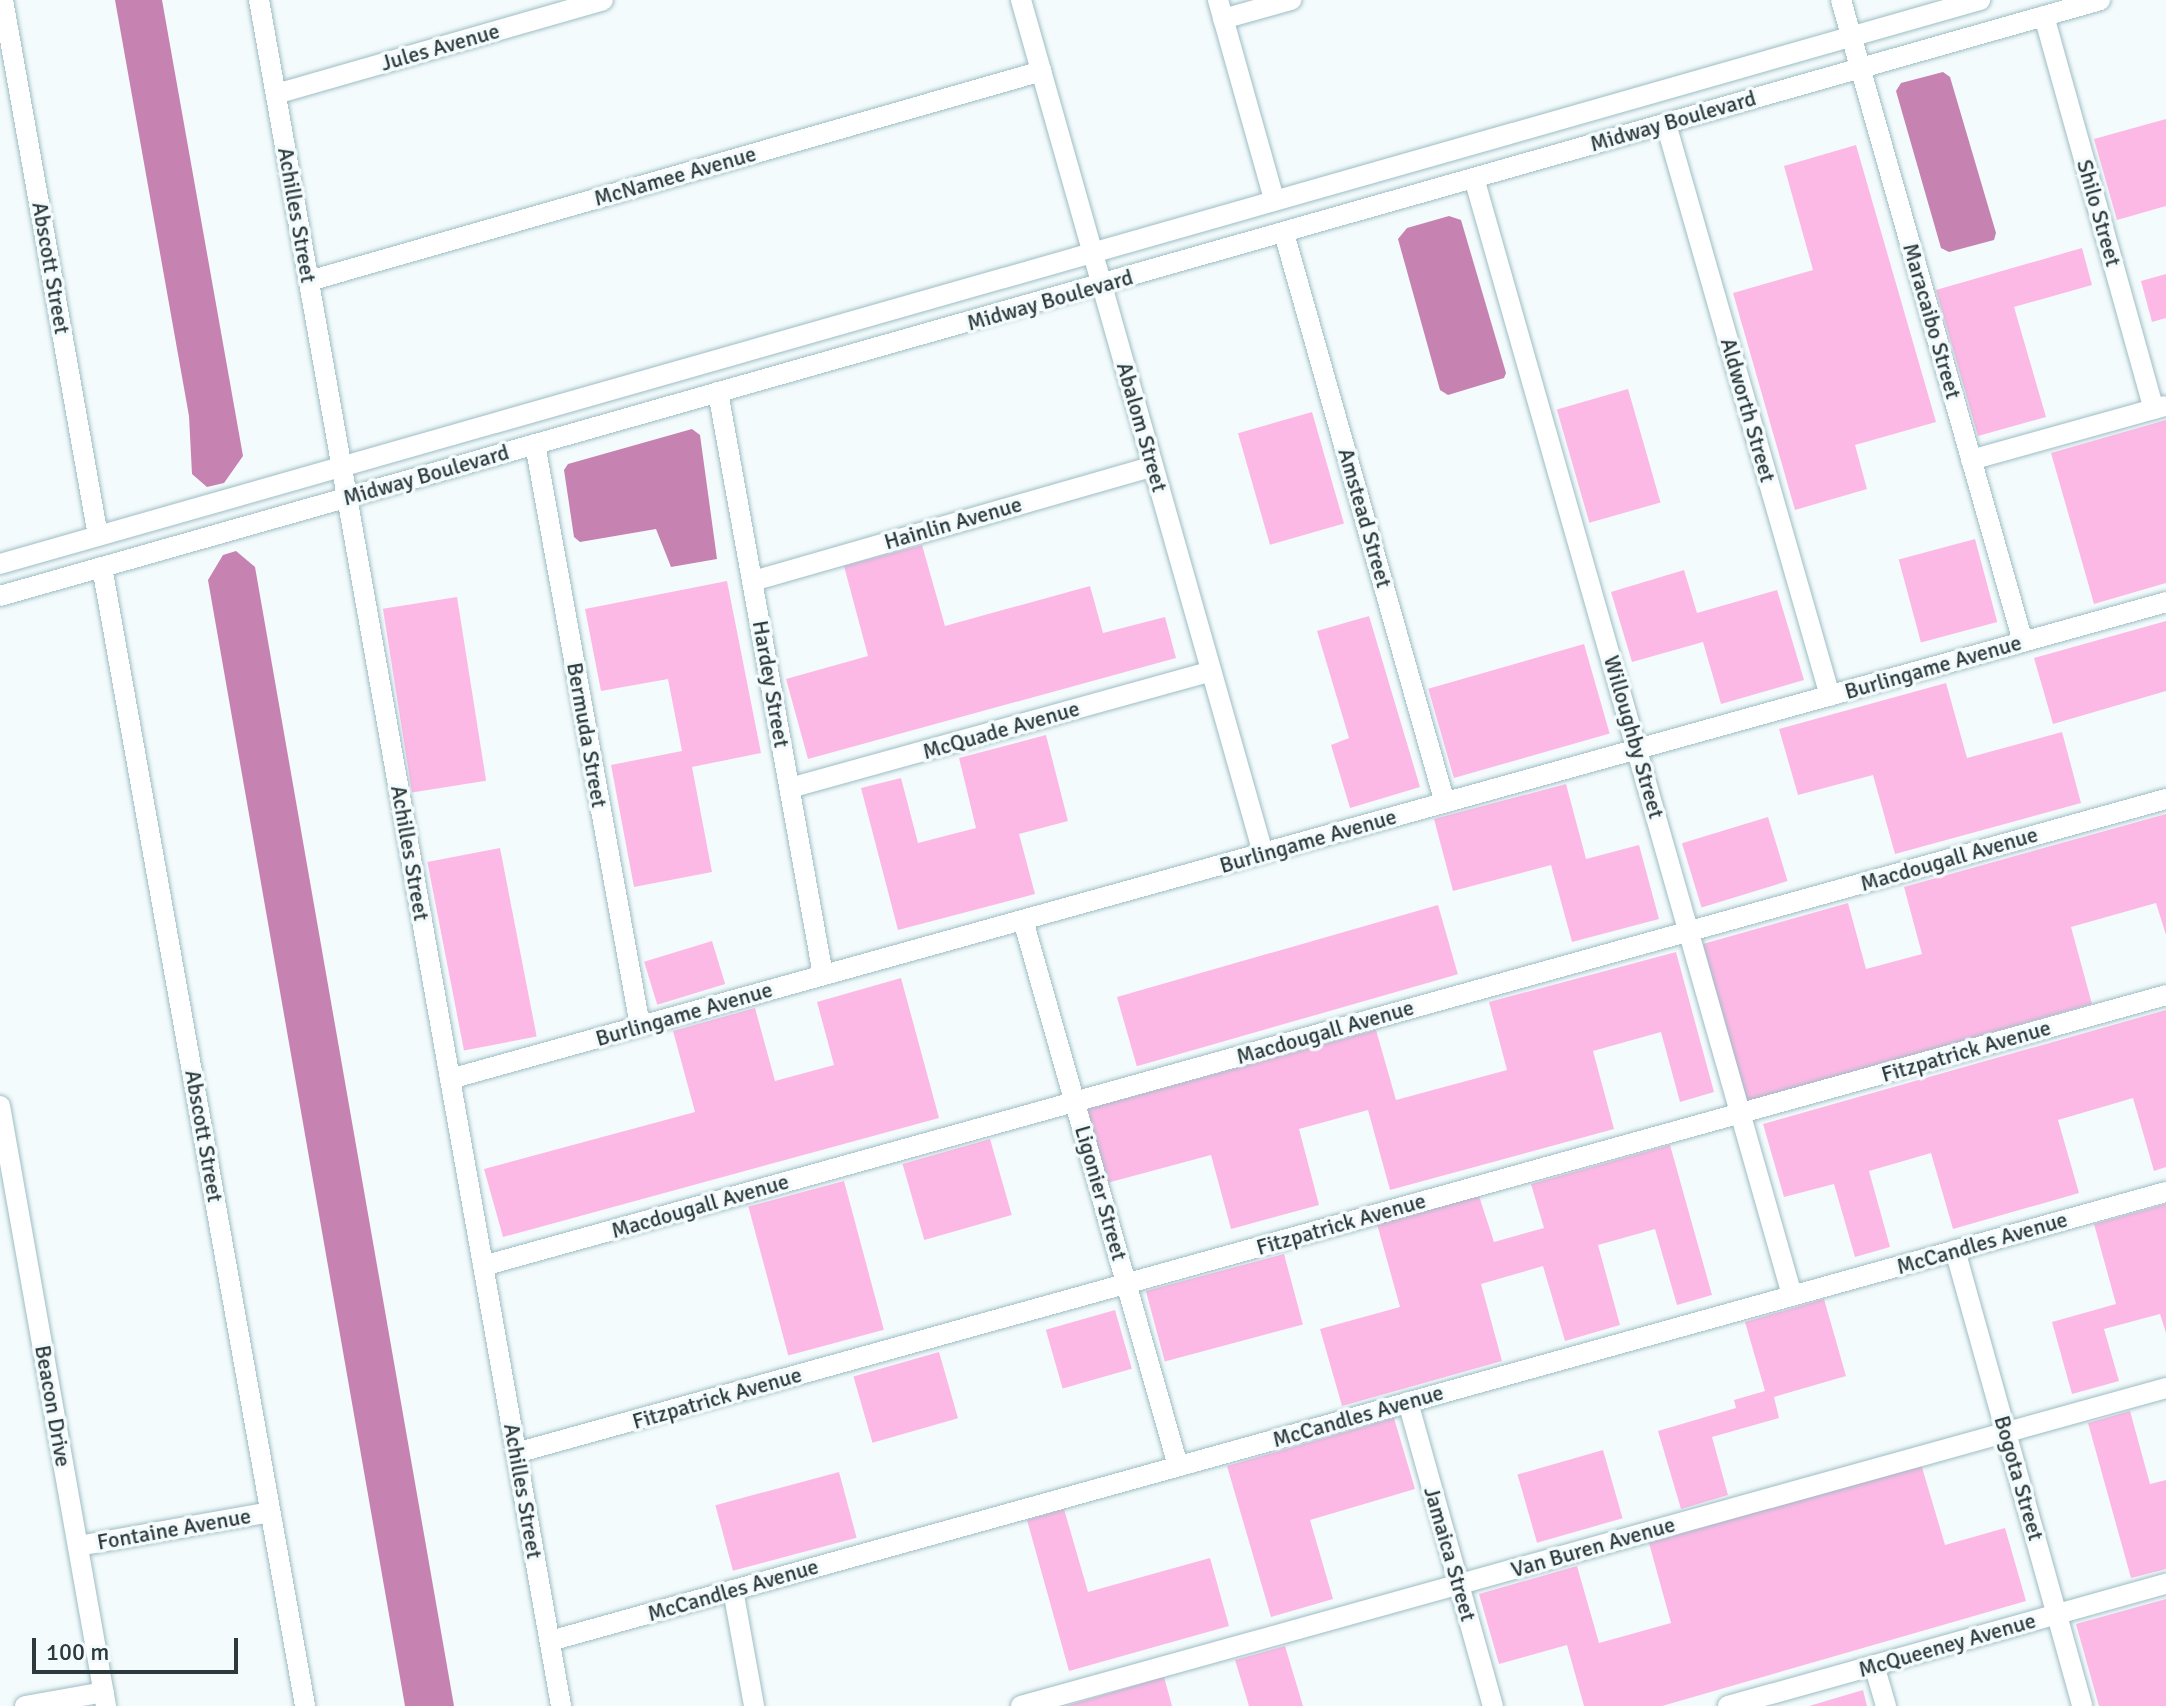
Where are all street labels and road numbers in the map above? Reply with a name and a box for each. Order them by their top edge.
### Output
street label: Jules Avenue [378,17,502,77]
street label: Midway Boulevard [1587,85,1759,157]
street label: McNamee Avenue [591,140,759,212]
street label: Achilles Street [272,145,322,285]
street label: Shilo Street [2071,156,2127,270]
street label: Abscott Street [26,200,76,336]
street label: Maracaibo Street [1897,240,1967,402]
street label: Midway Boulevard [964,264,1136,336]
street label: Aldworth Street [1715,335,1781,485]
street label: Abalom Street [1111,359,1173,495]
street label: Midway Boulevard [340,439,512,511]
street label: Amstead Street [1332,445,1398,591]
street label: Hainlin Avenue [881,491,1025,555]
street label: Hardey Street [747,618,795,750]
street label: Burlingame Avenue [1842,629,2024,705]
street label: Willoughby Street [1598,652,1670,822]
street label: Bermuda Street [561,660,613,810]
street label: McQuade Avenue [920,695,1082,765]
street label: Achilles Street [385,783,435,923]
street label: Burlingame Avenue [1217,803,1399,879]
street label: Macdougall Avenue [1857,821,2041,897]
street label: Burlingame Avenue [593,976,775,1052]
street label: Macdougall Avenue [1233,994,1417,1070]
street label: Fitzpatrick Avenue [1878,1014,2054,1088]
street label: Abscott Street [179,1068,229,1204]
street label: Ligonier Street [1069,1122,1133,1264]
street label: Macdougall Avenue [608,1168,792,1244]
street label: Fitzpatrick Avenue [1253,1187,1429,1261]
street label: McCandles Avenue [1893,1206,2071,1280]
street label: Beacon Drive [29,1343,77,1469]
street label: Fitzpatrick Avenue [629,1361,805,1435]
street label: McCandles Avenue [1269,1379,1447,1453]
street label: Bogota Street [1989,1413,2049,1543]
street label: Achilles Street [498,1421,548,1561]
street label: Jamaica Street [1418,1484,1482,1624]
street label: Fontaine Avenue [95,1502,253,1556]
street label: Van Buren Avenue [1508,1511,1678,1583]
street label: McCandles Avenue [644,1553,822,1627]
street label: McQueeney Avenue [1855,1607,2039,1683]

